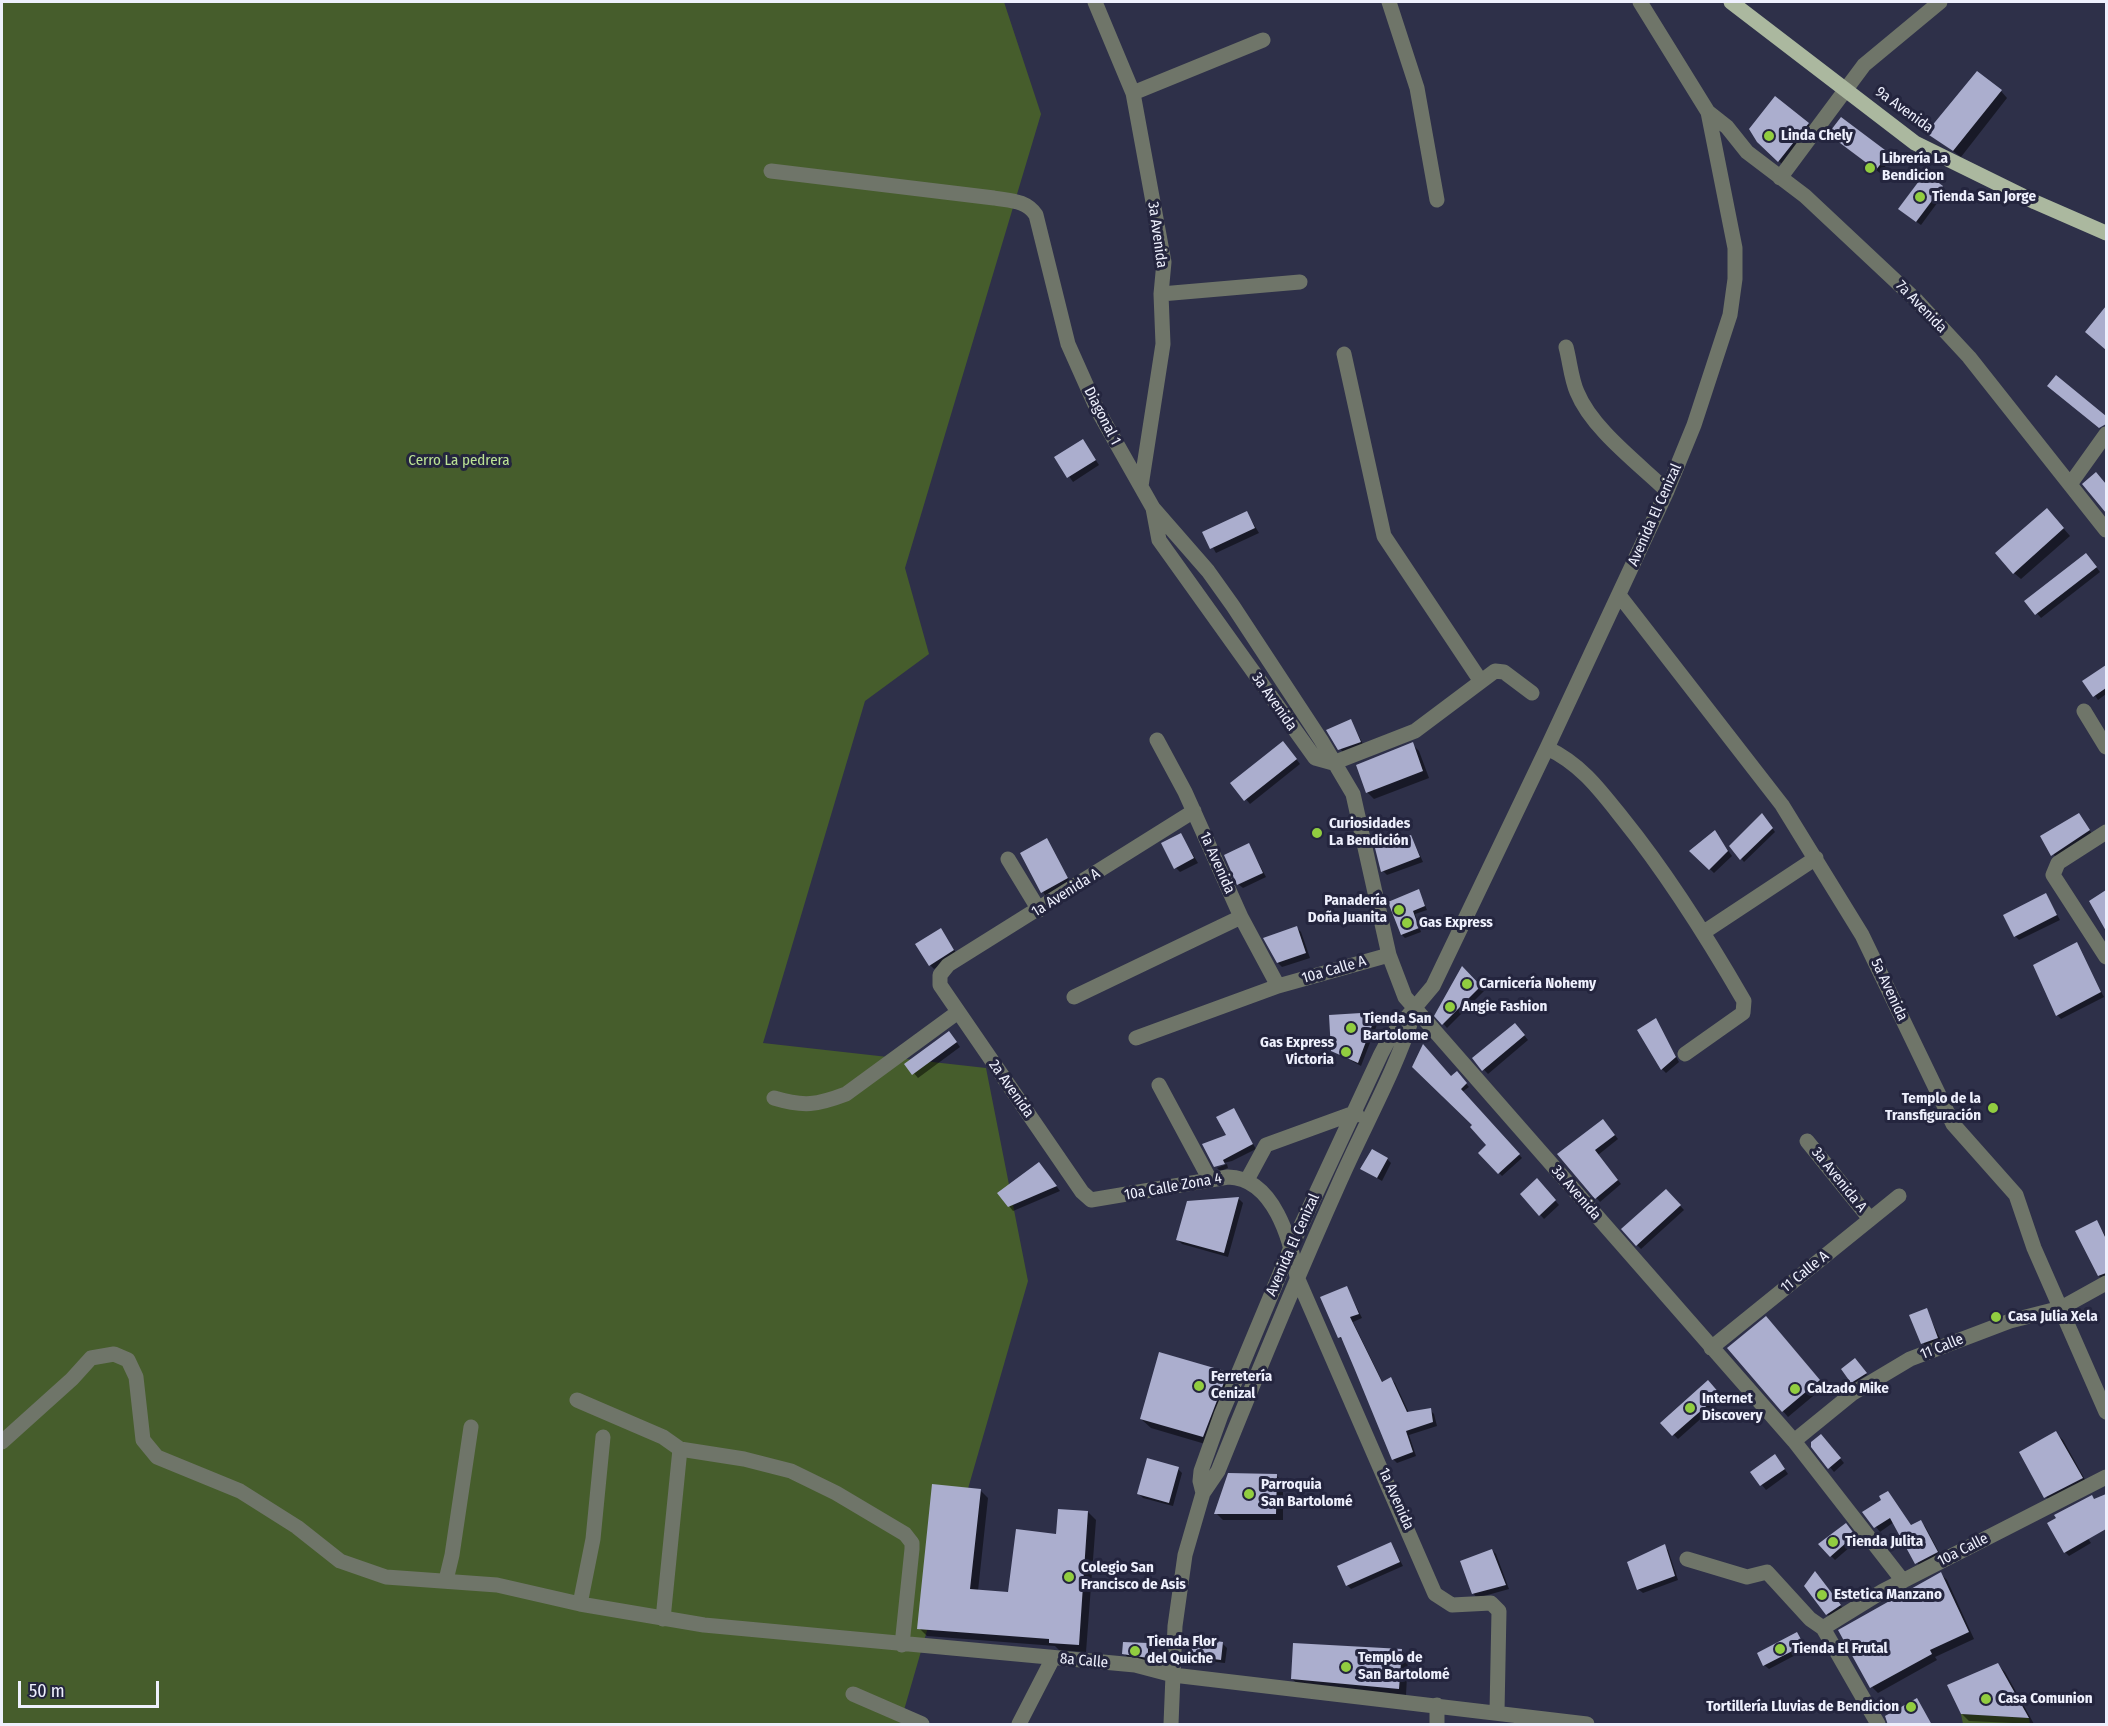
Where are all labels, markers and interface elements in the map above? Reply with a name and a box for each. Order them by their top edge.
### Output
street label: 9a Avenida [1872,83,1936,137]
place label: Linda Chely [1781,127,1853,145]
marker: Linda Chely [1762,129,1776,143]
place label: Librería La Bendicion [1882,150,1948,185]
marker: Librería La Bendicion [1863,161,1877,175]
place label: Tienda San Jorge [1932,188,2036,206]
marker: Tienda San Jorge [1913,190,1927,204]
street label: 3a Avenida [1143,201,1171,269]
street label: 7a Avenida [1892,277,1950,337]
street label: Diagonal 1 [1080,384,1124,448]
park label: Cerro La pedrera [408,452,510,470]
street label: Avenida El Cenizal [1624,461,1686,569]
street label: 3a Avenida [1248,670,1300,734]
place label: Curiosidades La Bendición [1329,815,1410,850]
marker: Curiosidades La Bendición [1310,826,1324,840]
street label: 1a Avenida [1195,829,1239,897]
street label: 1a Avenida A [1029,865,1103,921]
place label: Panadería Doña Juanita [1308,892,1387,927]
marker: Panadería Doña Juanita [1392,903,1406,917]
place label: Gas Express [1419,914,1493,932]
marker: Gas Express [1400,916,1414,930]
street label: 10a Calle A [1300,952,1368,988]
street label: 5a Avenida [1867,956,1911,1024]
place label: Carnicería Nohemy [1479,975,1596,993]
marker: Carnicería Nohemy [1460,977,1474,991]
place label: Angie Fashion [1462,998,1547,1016]
marker: Angie Fashion [1443,1000,1457,1014]
place label: Tienda San Bartolome [1363,1010,1432,1045]
marker: Tienda San Bartolome [1344,1021,1358,1035]
place label: Gas Express Victoria [1260,1034,1334,1069]
marker: Gas Express Victoria [1339,1045,1353,1059]
street label: 2a Avenida [985,1057,1037,1121]
place label: Templo de la Transfiguración [1885,1090,1981,1125]
marker: Templo de la Transfiguración [1986,1101,2000,1115]
street label: 3a Avenida A [1807,1144,1871,1216]
street label: 3a Avenida [1547,1162,1605,1224]
street label: 10a Calle Zona 4 [1123,1170,1223,1204]
street label: Avenida El Cenizal [1262,1191,1324,1299]
street label: 11 Calle A [1777,1247,1833,1297]
place label: Casa Julia Xela [2008,1308,2098,1326]
marker: Casa Julia Xela [1989,1310,2003,1324]
street label: 11 Calle [1918,1330,1966,1364]
place label: Ferretería Cenizal [1211,1368,1272,1403]
marker: Ferretería Cenizal [1192,1379,1206,1393]
place label: Calzado Mike [1807,1380,1889,1398]
marker: Calzado Mike [1788,1382,1802,1396]
place label: Internet Discovery [1702,1390,1763,1425]
marker: Internet Discovery [1683,1401,1697,1415]
street label: 1a Avenida [1374,1465,1418,1533]
place label: Parroquia San Bartolomé [1261,1476,1353,1511]
marker: Parroquia San Bartolomé [1242,1487,1256,1501]
street label: 10a Calle [1935,1530,1991,1570]
place label: Tienda Julita [1845,1533,1923,1551]
marker: Tienda Julita [1826,1535,1840,1549]
place label: Colegio San Francisco de Asis [1081,1559,1186,1594]
marker: Colegio San Francisco de Asis [1062,1570,1076,1584]
place label: Estetica Manzano [1834,1586,1942,1604]
marker: Estetica Manzano [1815,1588,1829,1602]
place label: Tienda Flor del Quiche [1147,1633,1216,1668]
place label: Tienda El Frutal [1792,1640,1888,1658]
marker: Tienda El Frutal [1773,1642,1787,1656]
marker: Tienda Flor del Quiche [1128,1644,1142,1658]
place label: Templo de San Bartolomé [1358,1649,1450,1684]
street label: 8a Calle [1059,1650,1109,1672]
marker: Templo de San Bartolomé [1339,1660,1353,1674]
scale bar [21,1669,162,1707]
text: 50 m [29,1680,65,1702]
place label: Casa Comunion [1998,1690,2093,1708]
marker: Casa Comunion [1979,1692,1993,1706]
place label: Tortillería Lluvias de Bendicion [1706,1698,1899,1716]
marker: Tortillería Lluvias de Bendicion [1904,1700,1918,1714]

